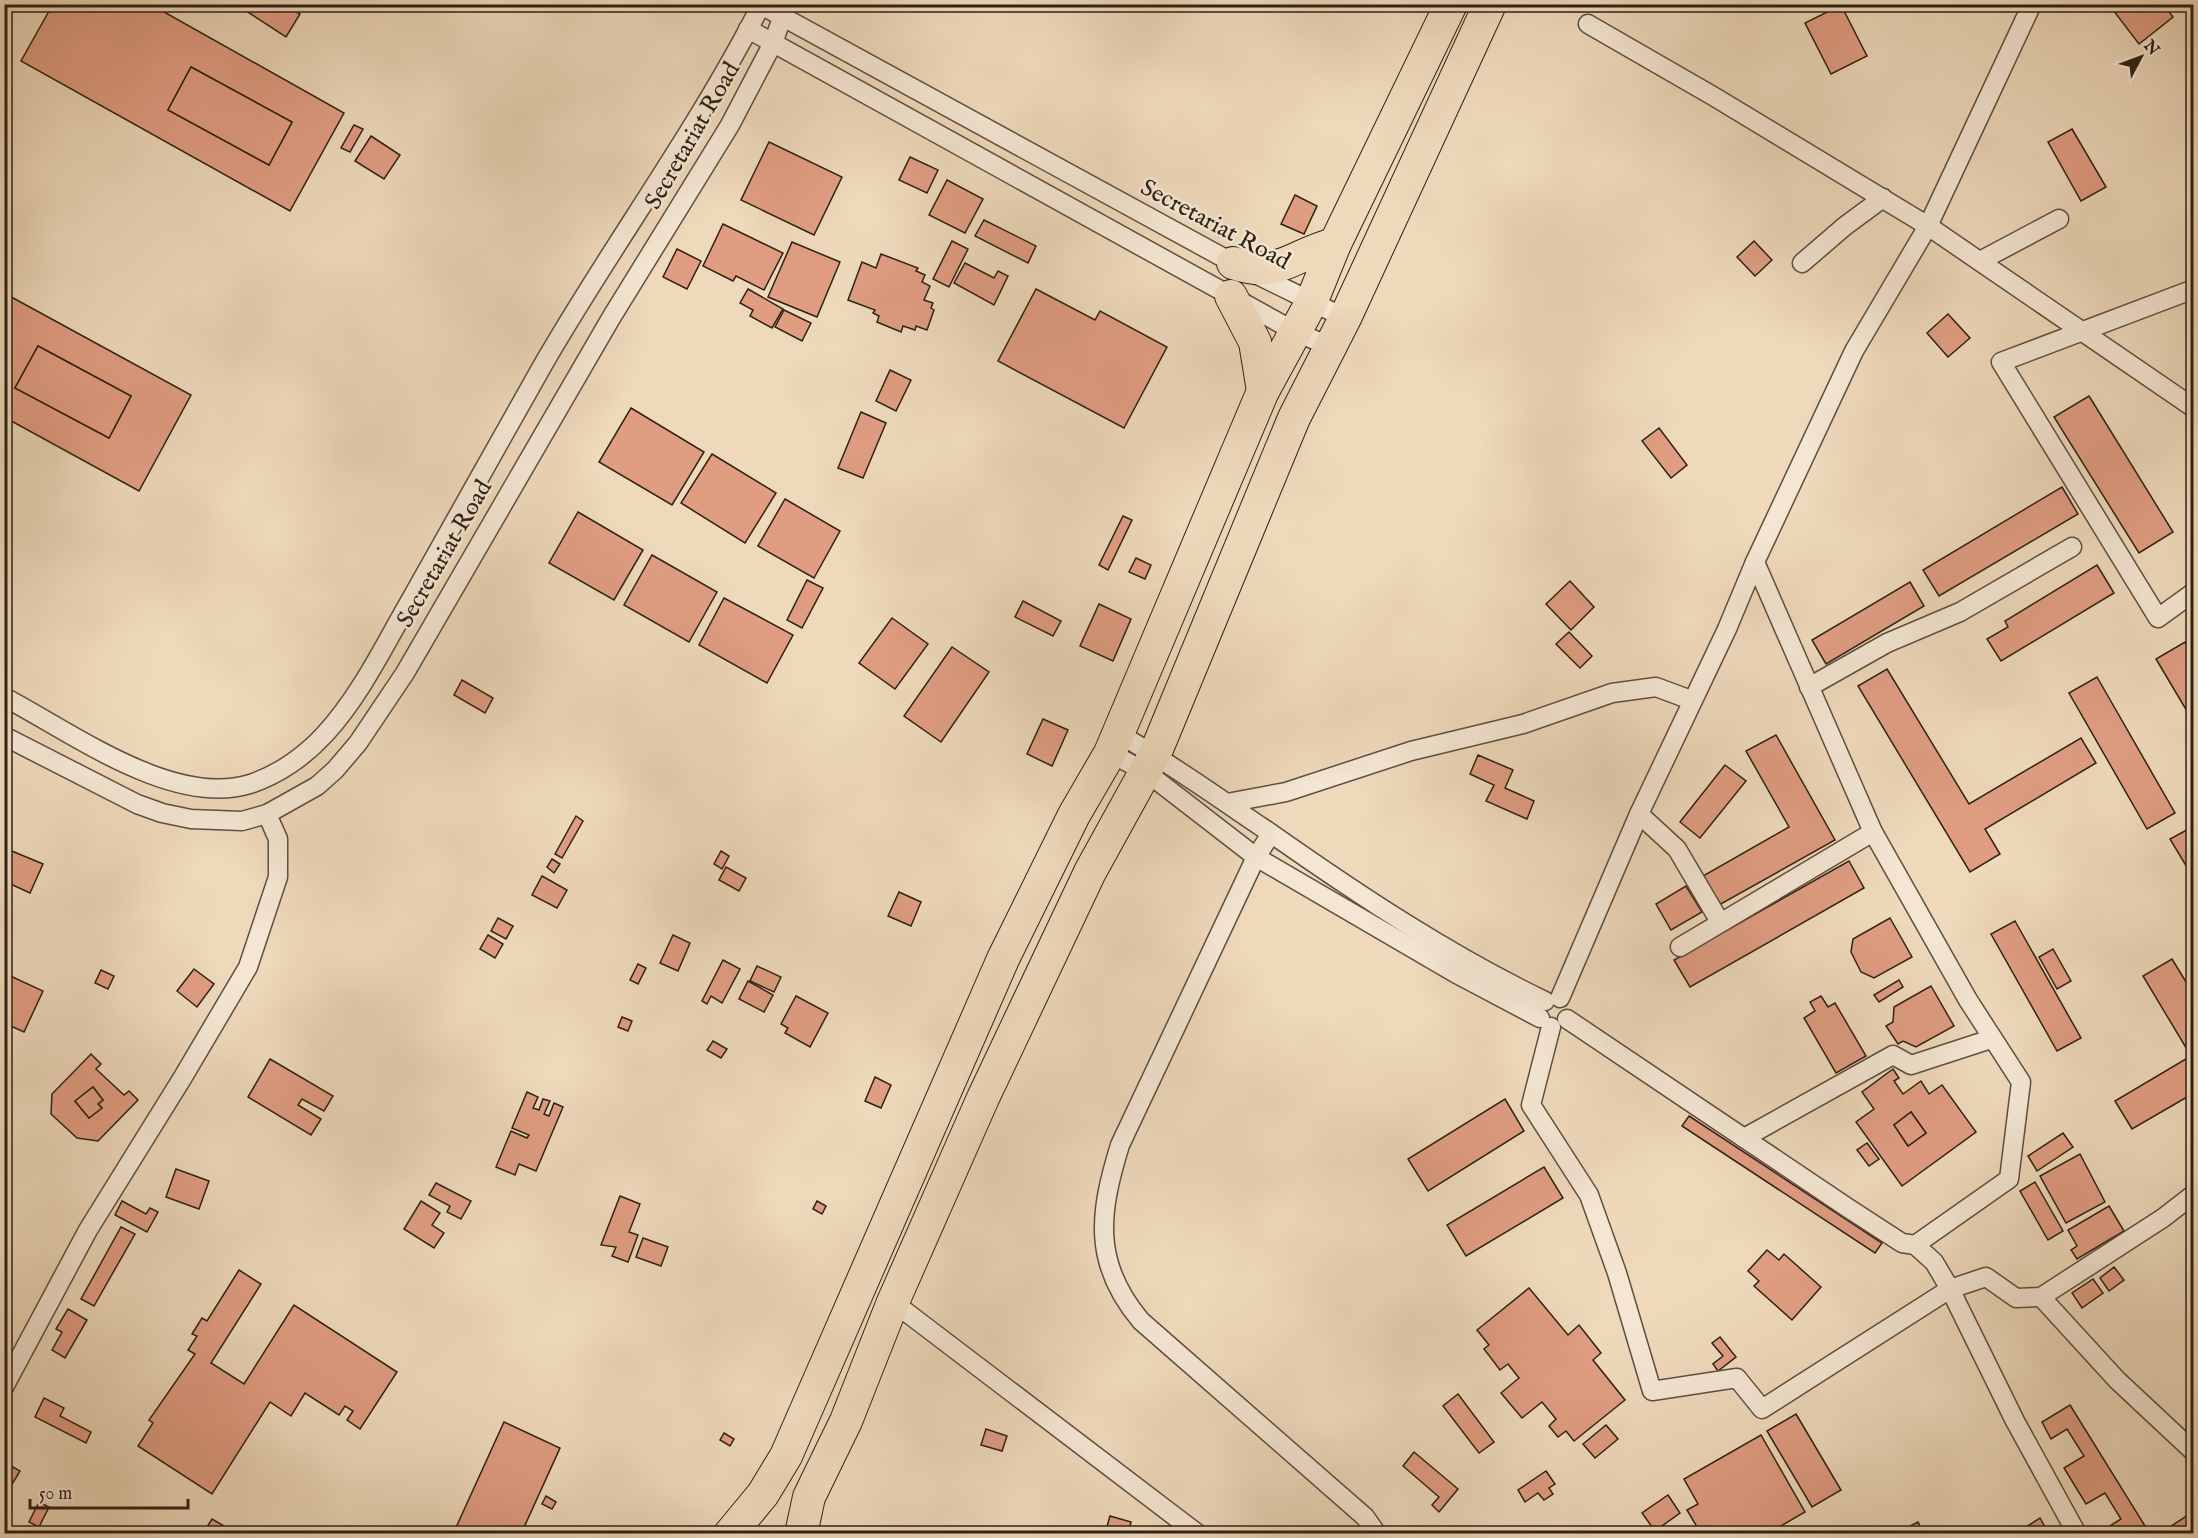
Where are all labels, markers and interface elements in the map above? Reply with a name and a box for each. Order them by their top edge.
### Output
north arrow [2111,27,2171,87]
text: N [2138,36,2163,60]
street label: Secretariat Road [638,56,748,215]
street label: Secretariat Road [1135,172,1295,278]
street label: Secretariat Road [390,474,500,633]
scale bar [30,1472,188,1510]
text: 50 m [39,1483,72,1506]

